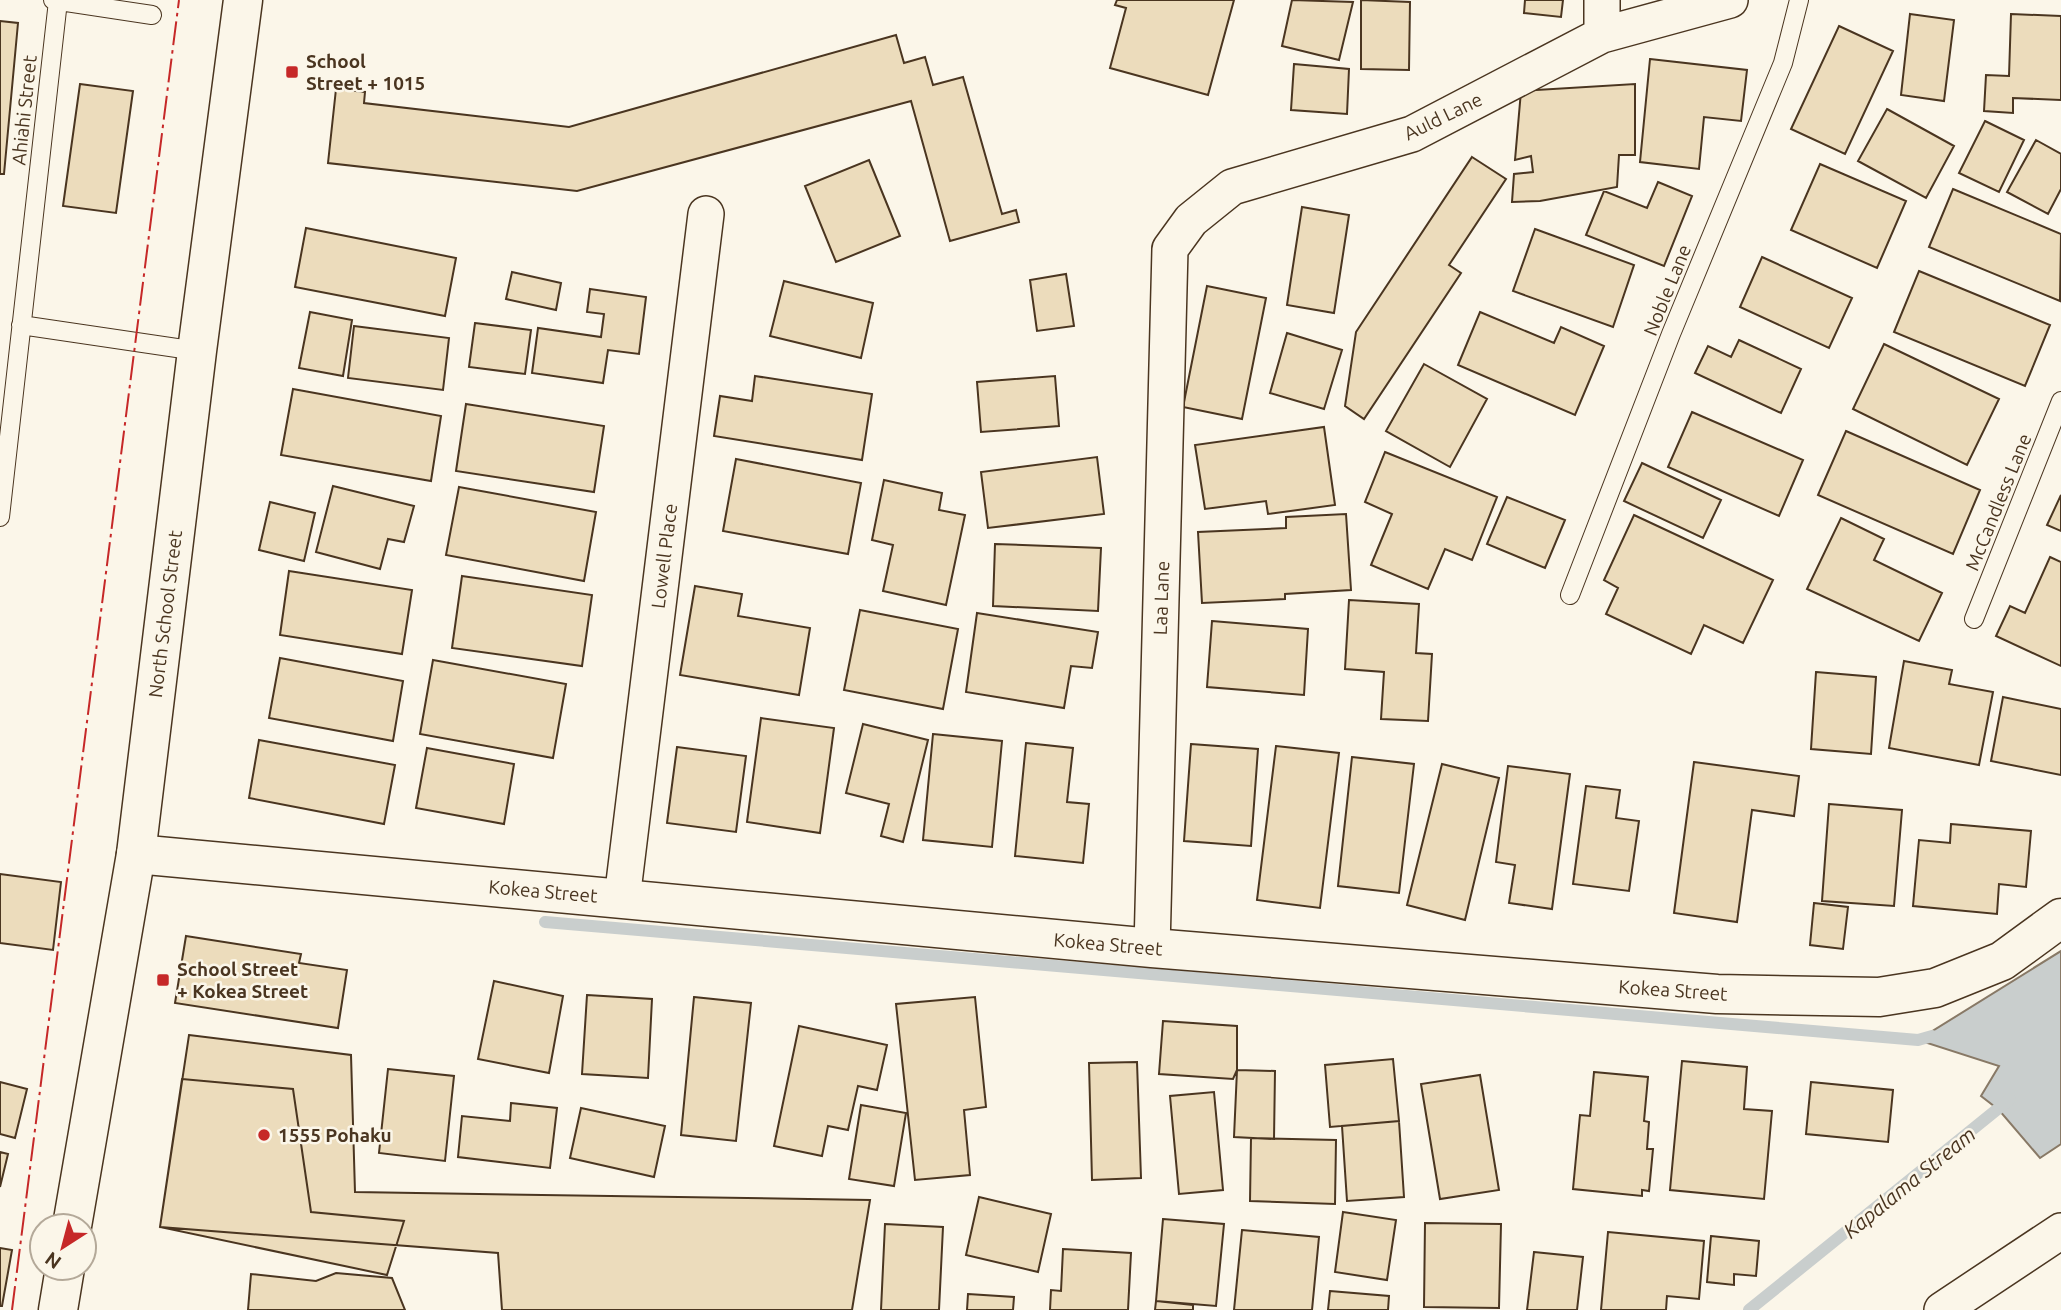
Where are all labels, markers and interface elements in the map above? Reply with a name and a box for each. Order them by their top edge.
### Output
place label: School Street + 1015 [306,50,425,94]
street label: Ahiahi Street [7,53,41,166]
marker: School Street + 1015 [284,64,300,80]
street label: Auld Lane [1400,88,1486,144]
street label: Noble Lane [1639,241,1695,339]
street label: McCandless Lane [1960,430,2036,574]
street label: Lowell Place [647,502,681,610]
street label: North School Street [144,528,186,699]
street label: Laa Lane [1149,560,1173,636]
street label: Kokea Street [488,875,599,907]
street label: Kokea Street [1053,928,1164,960]
place label: School Street + Kokea Street [177,958,308,1002]
marker: School Street + Kokea Street [155,972,171,988]
street label: Kokea Street [1618,975,1729,1005]
water label: Kapalama Stream [1838,1121,1980,1243]
place label: 1555 Pohaku [278,1124,392,1146]
marker: 1555 Pohaku [256,1127,272,1143]
north arrow [28,1212,98,1282]
text: N [41,1248,65,1274]

